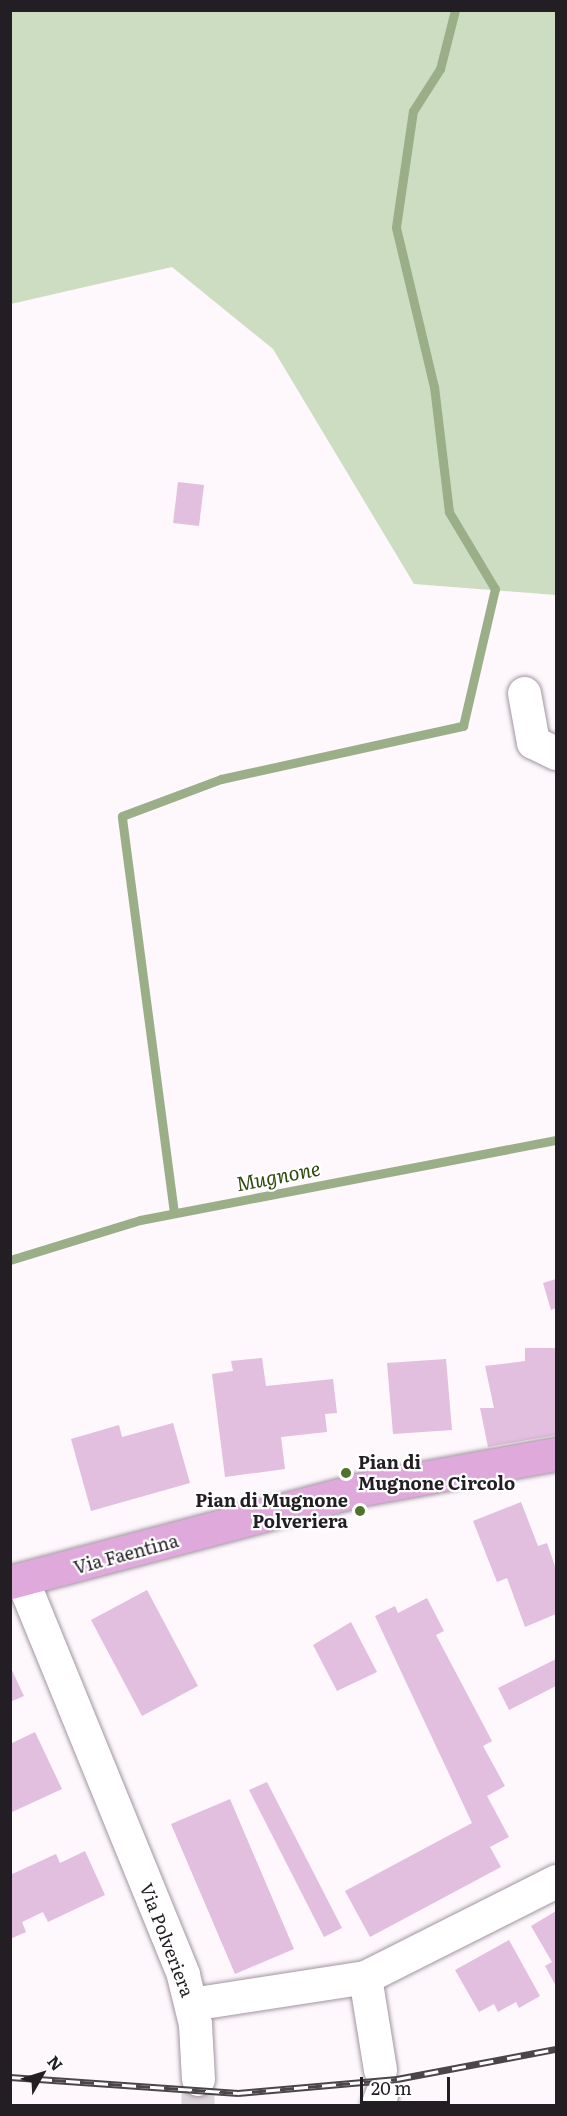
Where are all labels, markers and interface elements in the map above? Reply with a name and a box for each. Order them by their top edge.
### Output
water label: Mugnone [234,1155,322,1195]
place label: Pian di Mugnone Circolo [358,1452,515,1494]
marker: Pian di Mugnone Circolo [339,1466,353,1480]
place label: Pian di Mugnone Polveriera [195,1490,348,1532]
marker: Pian di Mugnone Polveriera [353,1504,367,1518]
street label: Via Faentina [71,1530,181,1578]
street label: Via Polveriera [135,1880,199,2000]
north arrow [12,2044,72,2104]
text: N [42,2050,70,2075]
scale bar [363,2065,453,2103]
text: 20 m [371,2074,412,2101]

